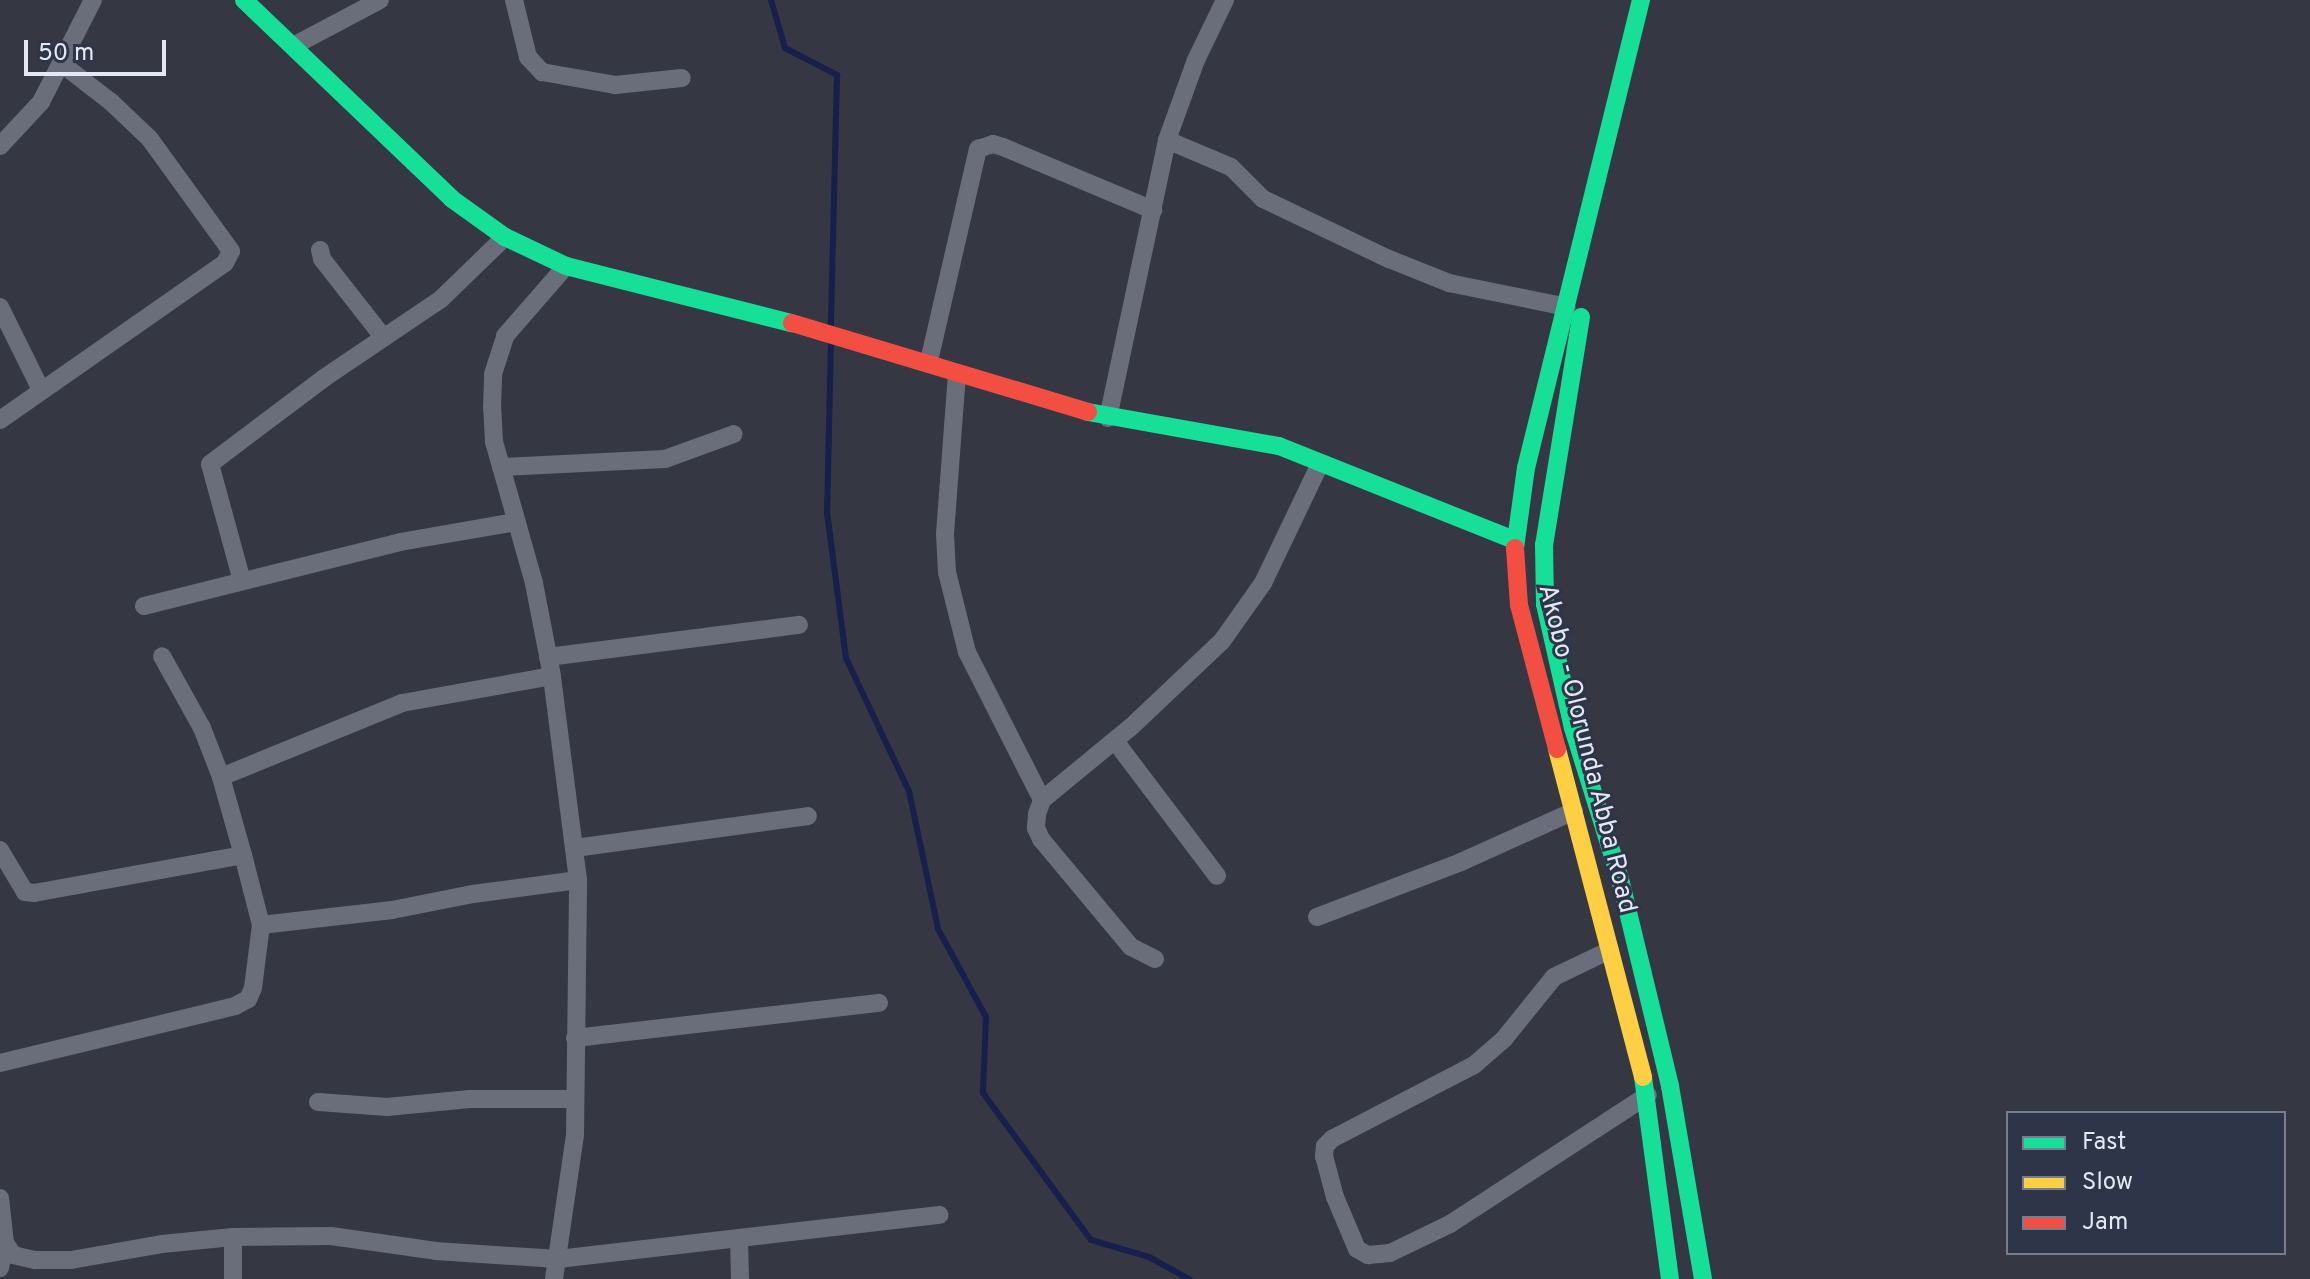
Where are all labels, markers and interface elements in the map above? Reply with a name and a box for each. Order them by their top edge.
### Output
scale bar [28,24,170,74]
text: 50 m [38,39,94,69]
street label: Akobo - Olorunda Abba Road [1530,581,1642,917]
legend [2006,1111,2286,1255]
text: Fast [2082,1128,2126,1158]
text: Slow [2082,1168,2133,1198]
text: Jam [2082,1208,2128,1238]

